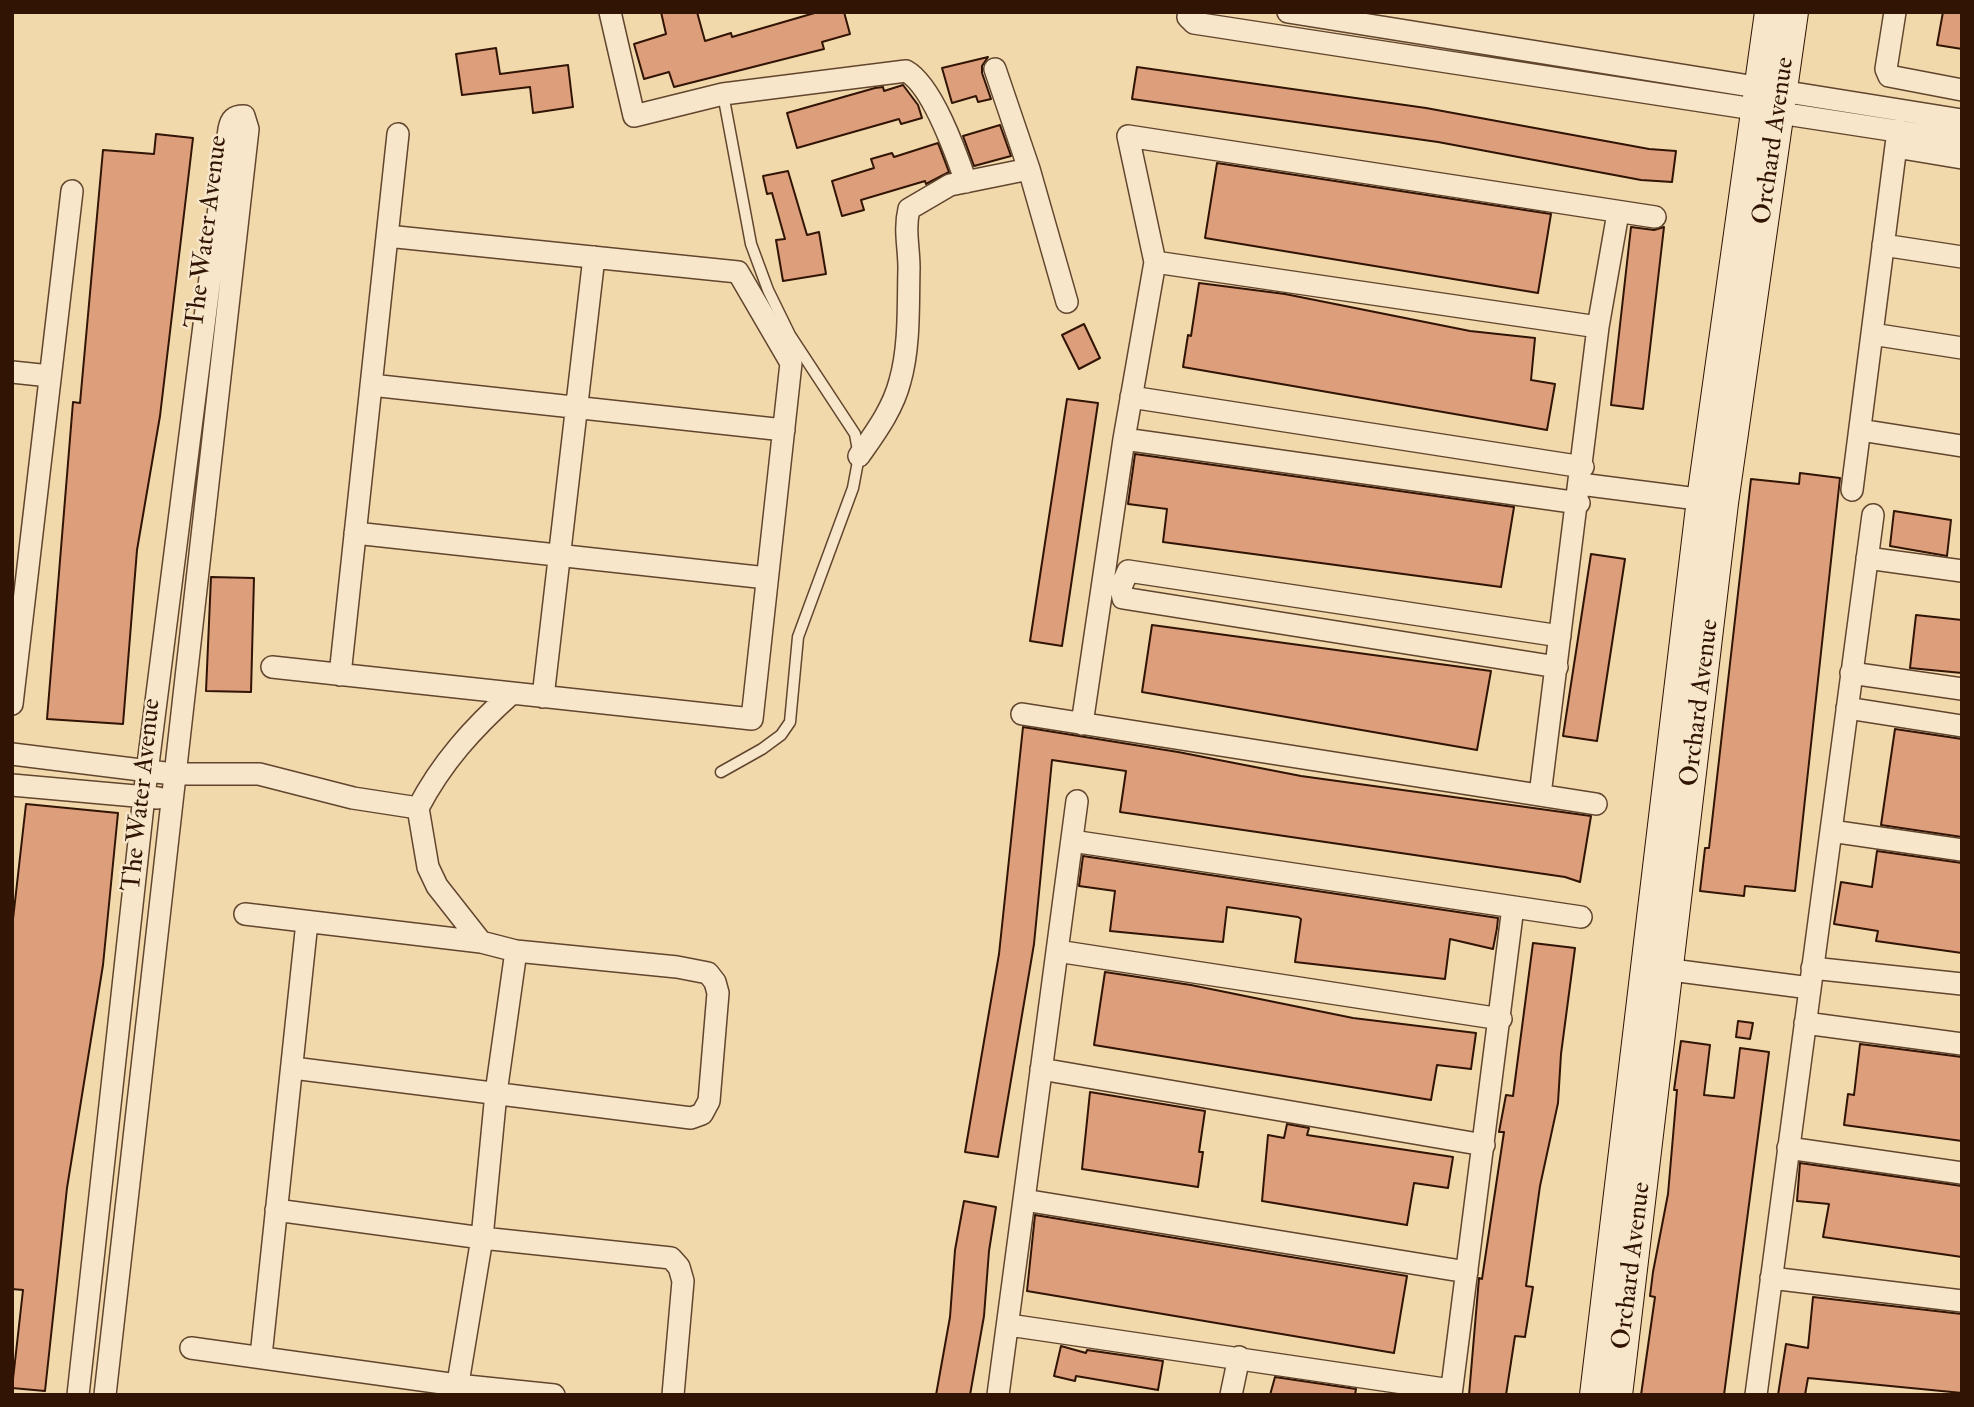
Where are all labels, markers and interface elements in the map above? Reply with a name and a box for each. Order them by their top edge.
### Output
street label: Orchard Avenue [1748,55,1802,227]
street label: The Water Avenue [181,134,235,330]
street label: Orchard Avenue [1675,617,1727,789]
street label: The Water Avenue [117,697,169,893]
street label: Orchard Avenue [1607,1180,1659,1352]

